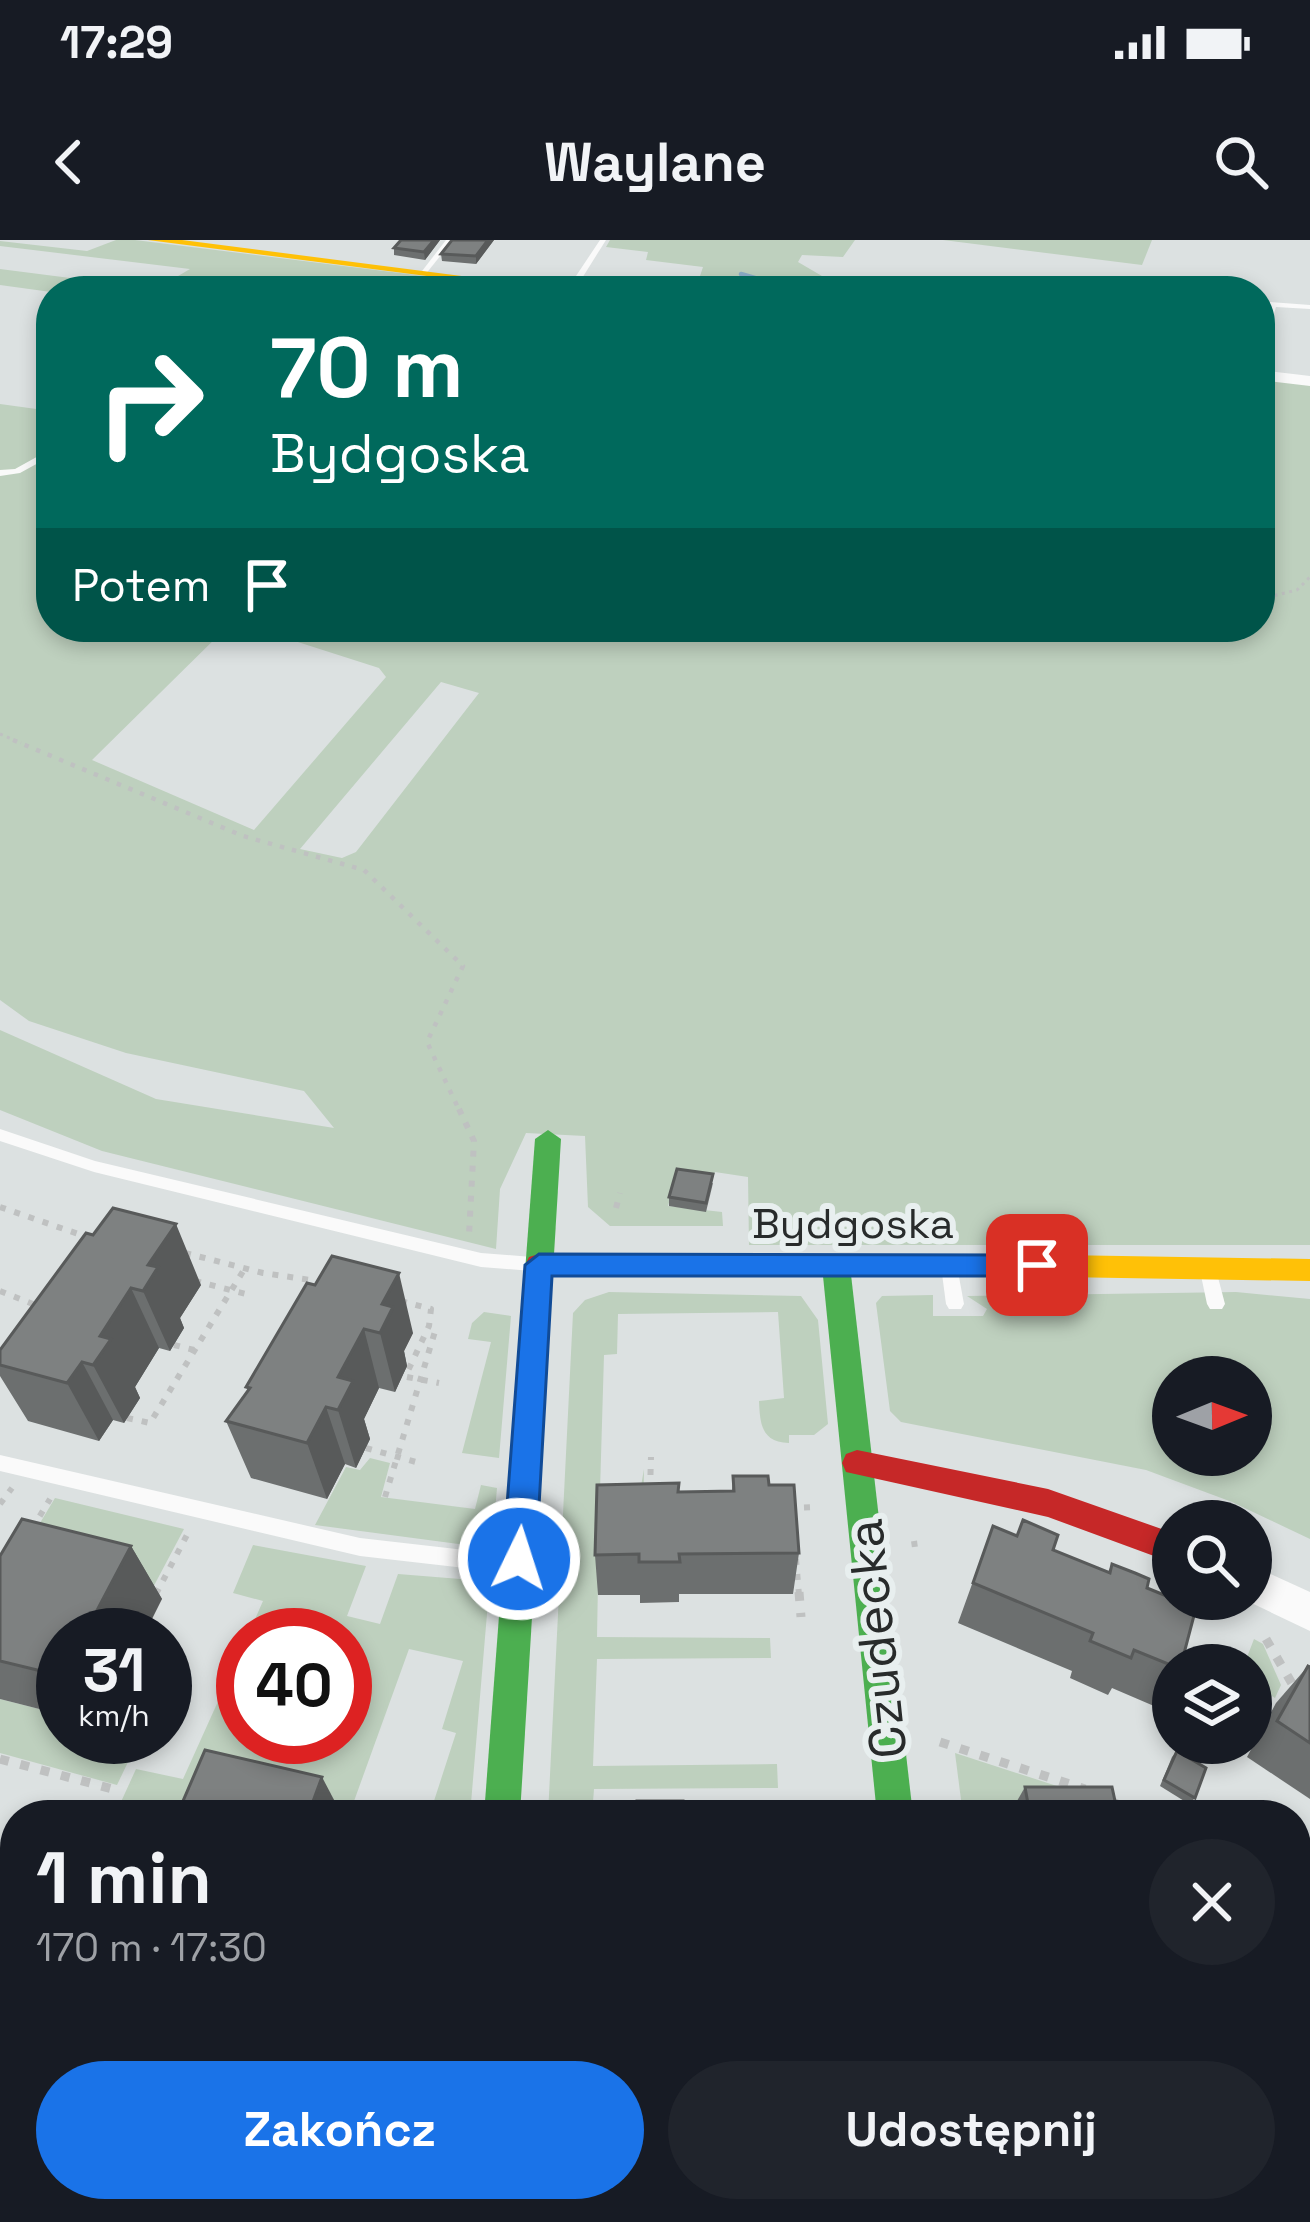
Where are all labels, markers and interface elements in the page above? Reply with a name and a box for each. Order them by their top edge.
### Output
text: 17:29 [60,14,173,71]
text: Waylane [544,128,766,197]
icon: back [36,129,102,195]
icon: search [1208,129,1274,195]
text: 70 m [270,314,464,422]
icon: right [72,324,228,480]
text: Bydgoska [270,419,530,488]
icon: arrive [234,552,300,618]
text: Potem [72,557,210,614]
street label: Bydgoska [752,1197,954,1250]
pin [986,1214,1088,1316]
icon: arrive [1004,1232,1070,1298]
north arrow [1152,1356,1272,1476]
map controls [1152,1356,1272,1764]
position arrow [456,1496,582,1622]
button: search [1152,1500,1272,1620]
street label: Czudecka [832,1516,921,1762]
speed limit sign: 40 [216,1608,372,1764]
text: 31 [83,1632,145,1709]
button: layers [1152,1644,1272,1764]
text: km/h [78,1696,150,1735]
text: 1 min [36,1832,212,1924]
button: close [1149,1839,1275,1965]
text: 170 m · 17:30 [36,1923,267,1972]
button: Zakończ [36,2061,644,2199]
button: Udostępnij [668,2061,1275,2199]

